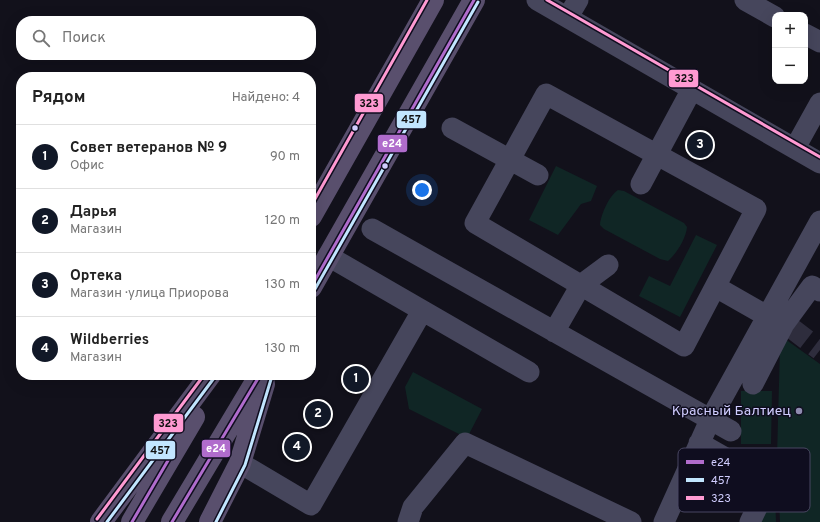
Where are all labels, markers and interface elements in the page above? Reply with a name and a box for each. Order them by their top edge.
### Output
map controls [772,12,808,84]
button: + [772,12,808,48]
search box [16,16,316,60]
icon: search [30,27,52,49]
text: Поиск [62,29,106,48]
button: − [772,48,808,84]
line badge: 323 [668,69,699,88]
text: 323 [674,72,694,86]
text: Рядом [32,87,85,109]
text: Найдено: 4 [232,90,300,106]
line badge: 323 [354,93,384,113]
text: 323 [359,97,379,111]
line badge: 457 [396,110,427,129]
text: 457 [401,113,421,127]
unlabelled marker [350,123,360,133]
pin: 3 [687,130,713,160]
line badge: е24 [377,134,408,153]
text: е24 [382,137,402,151]
text: Совет ветеранов № 9 [70,139,227,158]
text: 1 [42,149,48,165]
text: 90 m [270,149,300,165]
text: Офис [70,158,104,174]
unlabelled marker [380,161,390,171]
your location [412,180,432,200]
text: Дарья [70,203,117,222]
text: 2 [41,213,49,229]
text: 120 m [265,213,300,229]
text: Магазин [70,222,122,238]
text: Ортека [70,267,122,286]
text: 3 [41,277,49,293]
text: 130 m [265,277,300,293]
text: Магазин · улица Приорова [70,286,229,302]
text: Wildberries [70,331,149,350]
text: 4 [41,341,49,357]
text: 130 m [265,341,300,357]
text: Магазин [70,350,122,366]
pin: 1 [343,364,369,394]
pin: 2 [305,399,331,429]
place label: Красный Балтиец [672,403,791,420]
marker: Красный Балтиец [794,406,804,416]
line badge: 323 [153,413,184,433]
text: 323 [158,417,178,431]
pin: 4 [284,432,310,462]
line badge: е24 [201,439,231,458]
line badge: 457 [145,440,176,460]
text: е24 [206,442,226,456]
text: 457 [150,444,170,458]
legend [678,448,810,512]
text: е24 [711,456,731,470]
text: 457 [711,474,731,488]
text: 323 [711,492,731,506]

